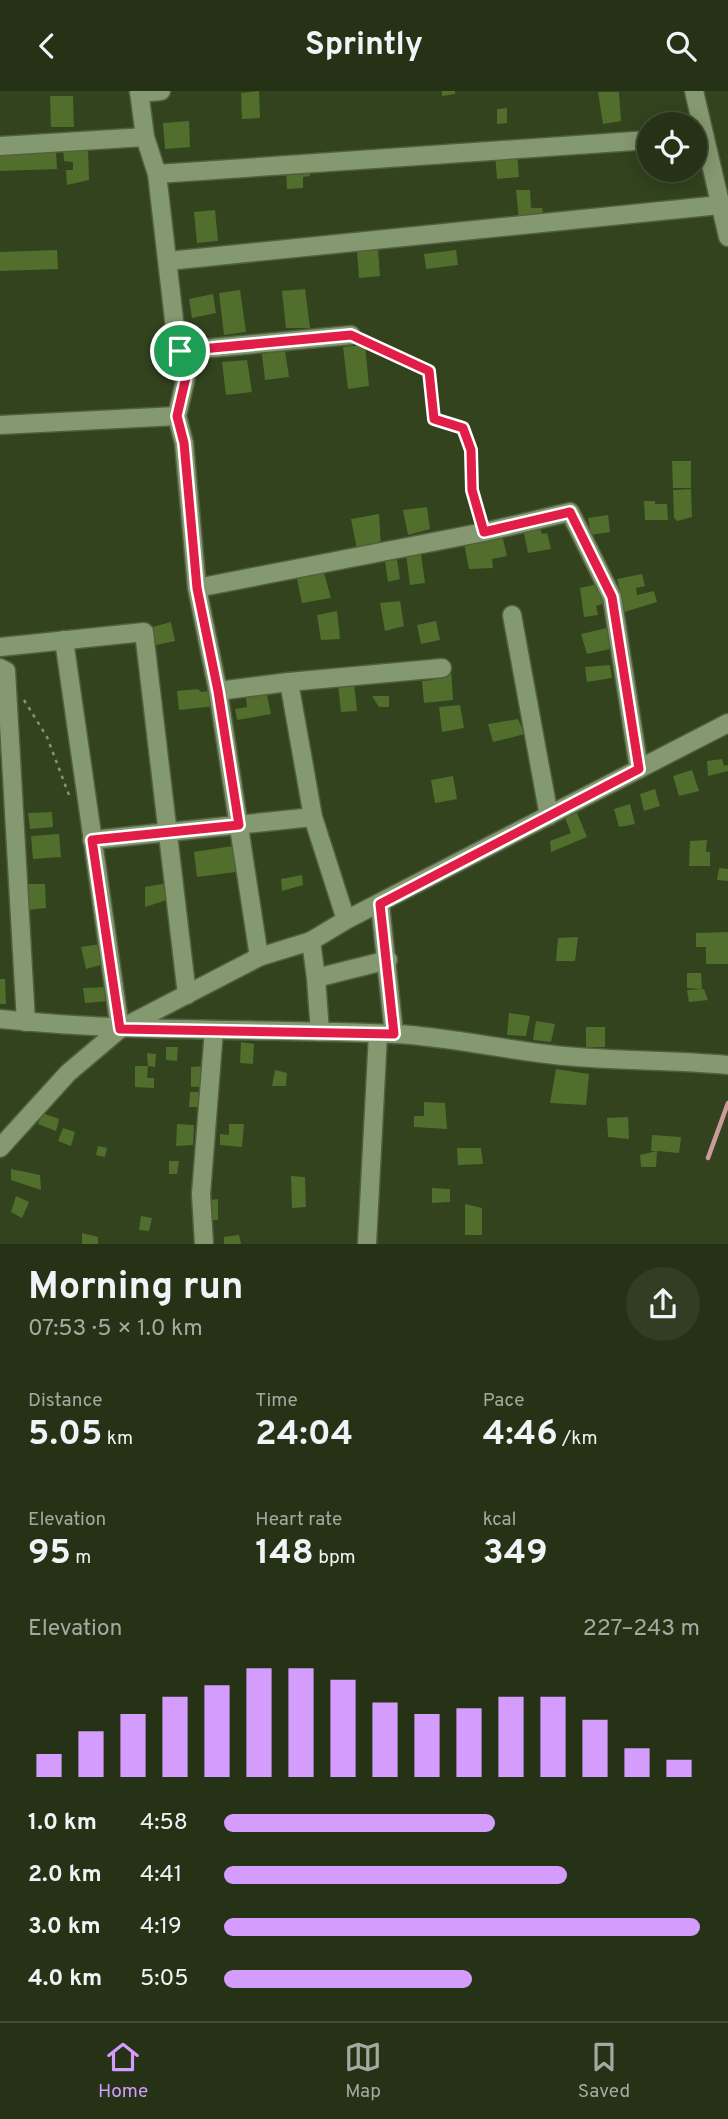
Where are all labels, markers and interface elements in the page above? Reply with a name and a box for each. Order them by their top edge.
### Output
text: Sprintly [305,26,423,66]
icon: back [28,27,66,65]
icon: search [662,27,700,65]
map controls [637,112,707,182]
button: locate [637,112,707,182]
pin [150,321,210,381]
icon: arrive [161,332,199,370]
text: Morning run [28,1264,244,1313]
button: share [626,1267,700,1341]
text: 07:53 · 5 × 1.0 km [28,1315,203,1344]
text: Distance [28,1389,103,1413]
text: Time [255,1389,298,1413]
text: Pace [483,1389,524,1413]
text: 5.05 [28,1413,102,1457]
text: 24:04 [255,1413,353,1457]
text: 4:46 [483,1413,558,1457]
text: km [102,1427,133,1451]
text: /km [558,1427,598,1451]
text: Elevation [28,1508,106,1532]
text: Heart rate [255,1508,342,1532]
text: kcal [483,1508,516,1532]
text: 95 [28,1532,71,1576]
text: 148 [255,1532,314,1576]
text: 349 [483,1532,548,1576]
text: m [71,1546,91,1570]
text: bpm [314,1546,356,1570]
text: Elevation [28,1615,123,1644]
text: 227–243 m [583,1615,700,1644]
text: 1.0 km [28,1809,97,1838]
text: 4:58 [140,1809,188,1838]
text: 2.0 km [28,1861,102,1890]
text: 4:41 [140,1861,182,1890]
text: 3.0 km [28,1913,101,1942]
text: 4:19 [140,1913,182,1942]
text: 4.0 km [28,1965,102,1994]
text: 5:05 [140,1965,189,1994]
tab: Home [98,2038,148,2104]
tab: Map [344,2038,382,2104]
tab: Saved [578,2038,630,2104]

